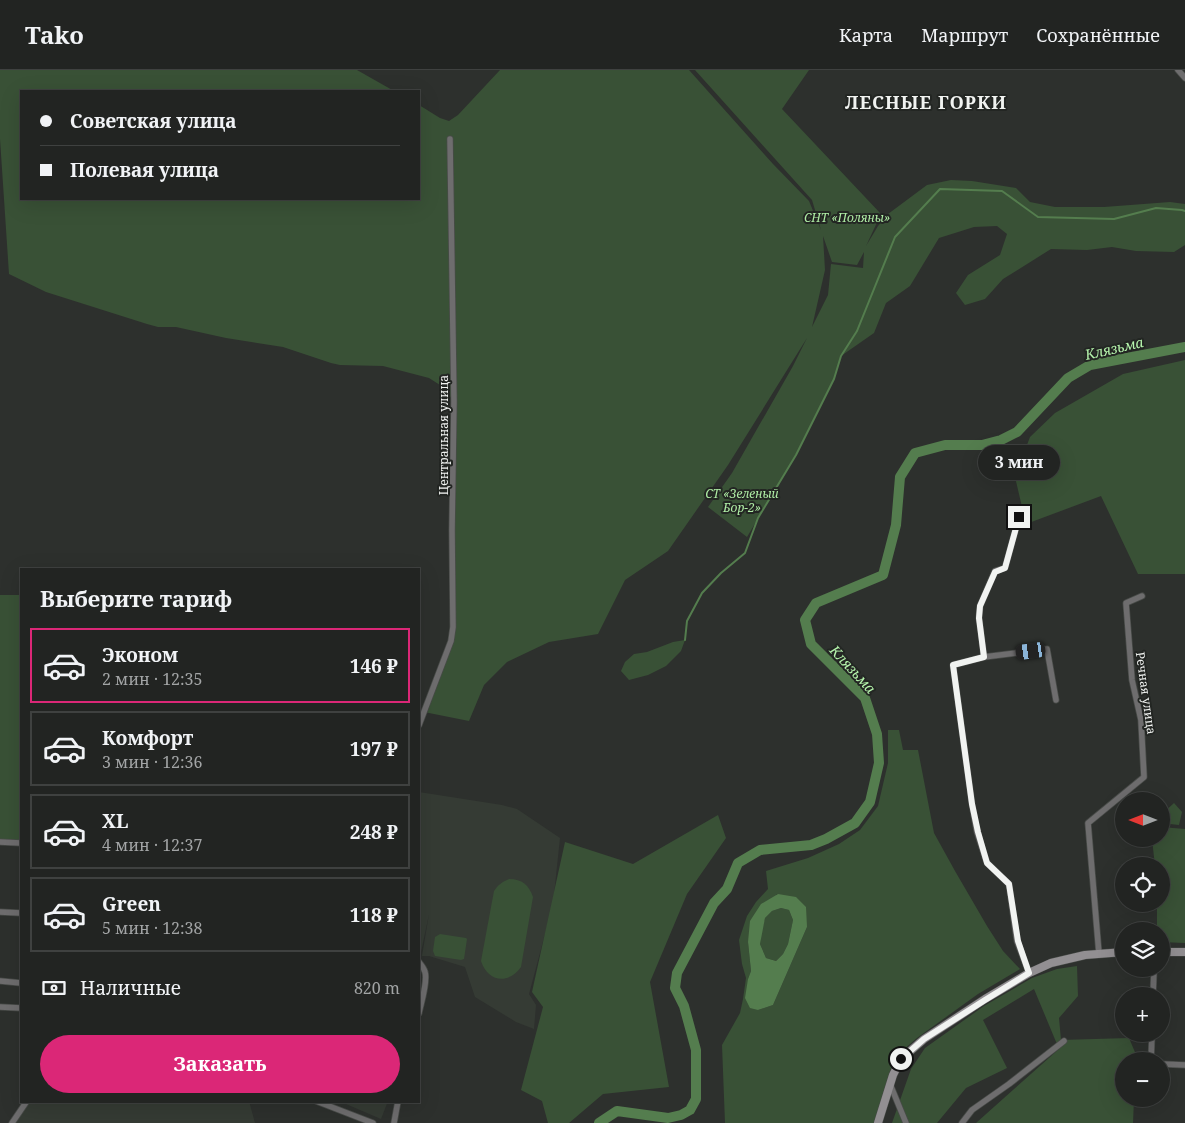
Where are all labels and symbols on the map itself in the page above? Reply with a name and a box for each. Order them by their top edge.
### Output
district label: ЛЕСНЫЕ ГОРКИ [845,90,1007,114]
park label: СНТ «Поляны» [804,209,890,226]
water label: Клязьма [1082,332,1145,364]
street label: Центральная улица [435,375,452,495]
callout: 3 мин [978,444,1060,480]
park label: СТ «Зеленый Бор-2» [705,485,779,516]
route end [1008,506,1030,528]
water label: Клязьма [825,640,880,697]
car [1015,641,1046,661]
street label: Речная улица [1132,651,1160,736]
north arrow [1115,792,1170,848]
route start [890,1048,912,1070]

